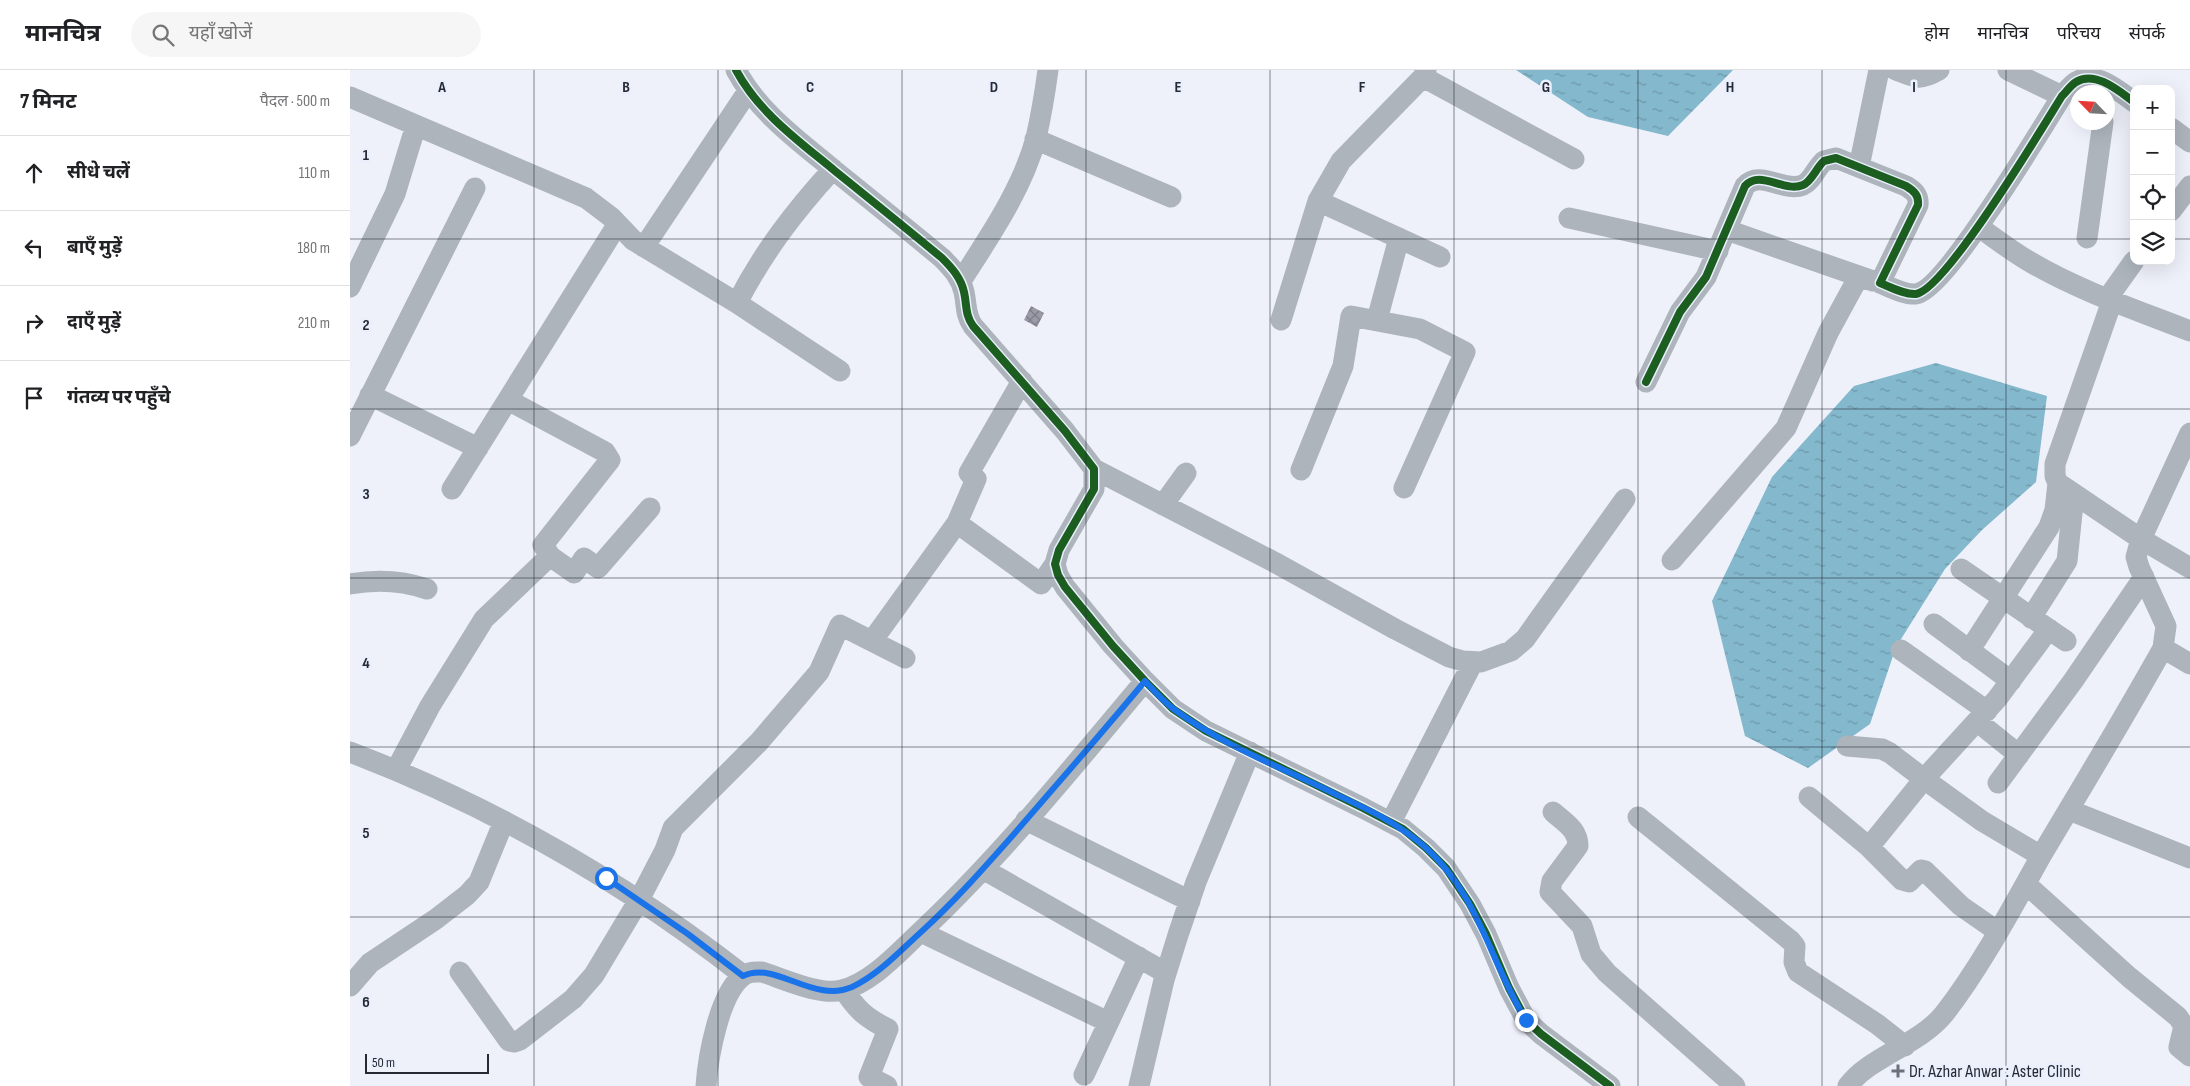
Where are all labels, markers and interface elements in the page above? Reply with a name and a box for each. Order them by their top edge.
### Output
search box [131,12,481,57]
text: मानचित्र [25,19,101,48]
icon: search [149,21,177,49]
text: यहाँ खोजें [189,22,252,45]
text: होम [1924,23,1949,44]
text: मानचित्र [1977,23,2029,44]
text: परिचय [2057,23,2101,44]
text: संपर्क [2129,23,2165,44]
text: A [437,78,446,97]
text: B [622,78,630,97]
text: C [806,78,814,97]
text: D [990,78,998,97]
text: E [1175,78,1182,97]
text: F [1359,78,1366,97]
text: G [1542,78,1550,97]
text: H [1726,78,1734,97]
text: I [1912,78,1916,97]
north arrow [2070,85,2115,130]
map controls [2130,85,2175,265]
button: + [2130,85,2175,130]
text: 7 मिनट [20,89,77,114]
text: पैदल · 500 m [260,92,330,111]
button: − [2130,130,2175,175]
text: 1 [363,146,370,165]
icon: ahead [20,159,48,187]
text: सीधे चलें [67,161,130,184]
text: 110 m [299,164,330,183]
button: locate [2130,175,2175,220]
button: layers [2130,220,2175,265]
icon: left [20,234,48,262]
text: बाएँ मुड़ें [67,236,122,259]
text: 180 m [297,239,330,258]
icon: right [20,309,48,337]
text: दाएँ मुड़ें [67,311,121,334]
text: 210 m [298,314,330,333]
text: 2 [362,316,370,335]
icon: arrive [20,384,48,412]
text: गंतव्य पर पहुँचे [67,386,171,409]
text: 3 [362,485,370,504]
text: 4 [362,654,370,673]
text: 5 [362,824,370,843]
route start [595,867,618,890]
text: 6 [362,993,370,1012]
route end [1515,1009,1538,1032]
scale bar [365,1051,489,1074]
text: 50 m [372,1054,395,1071]
place label: Dr. Azhar Anwar : Aster Clinic [1909,1061,2081,1082]
marker: Dr. Azhar Anwar : Aster Clinic [1891,1064,1905,1078]

